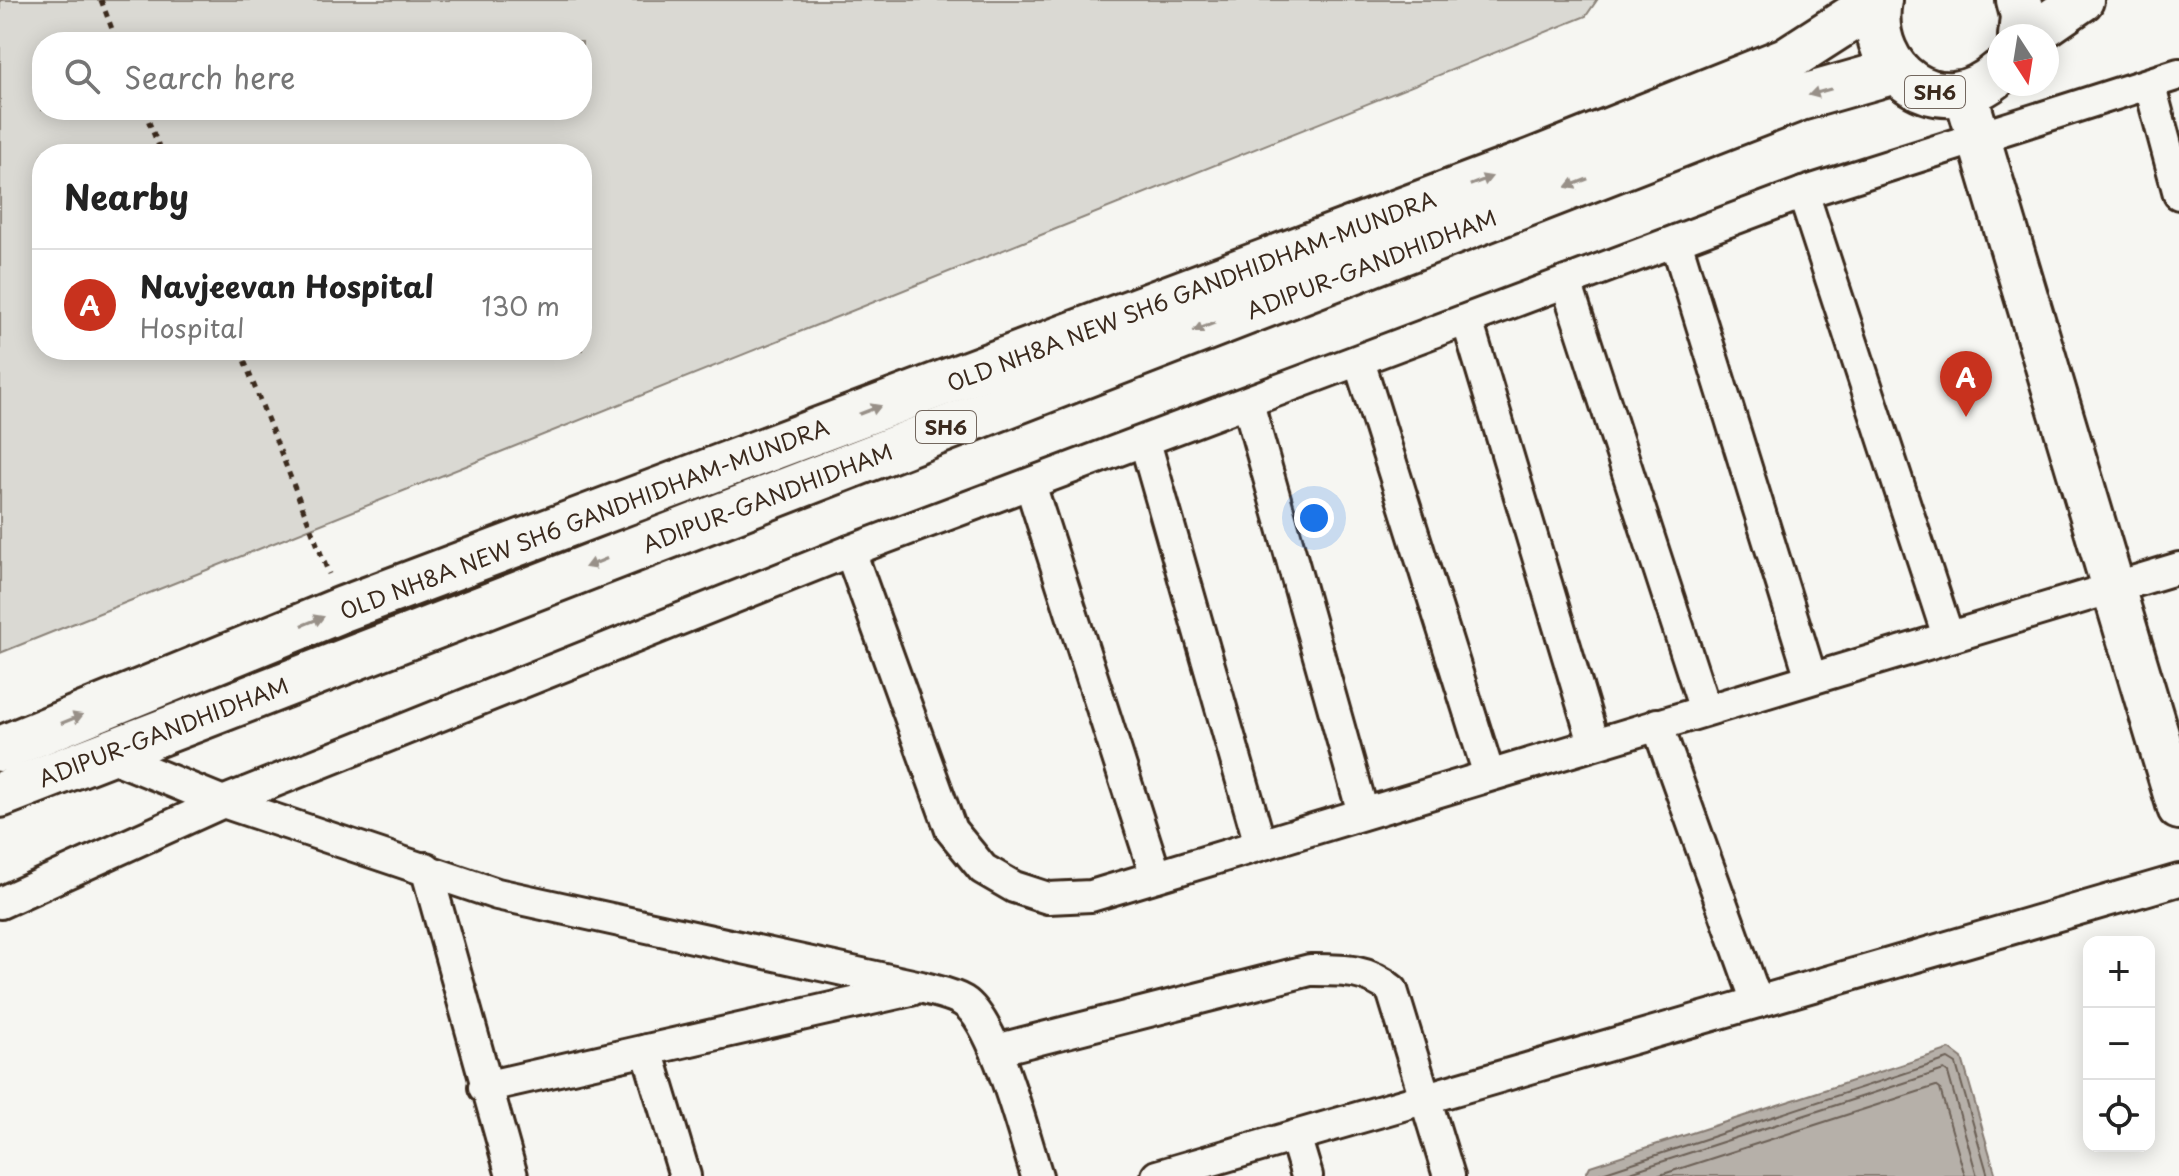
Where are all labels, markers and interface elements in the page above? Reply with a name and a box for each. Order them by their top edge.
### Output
north arrow [1987,24,2059,96]
search box [32,32,592,120]
icon: search [60,54,104,98]
text: Search here [124,54,296,99]
road number: SH6 [1905,76,1965,108]
one-way arrow [1808,86,1832,99]
text: Nearby [64,170,189,222]
one-way arrow [1469,174,1493,187]
one-way arrow [1565,177,1589,190]
street label: OLD NH8A NEW SH6 GANDHIDHAM-MUNDRA [942,181,1440,399]
street label: ADIPUR-GANDHIDHAM [1241,200,1501,326]
text: Navjeevan Hospital [140,263,434,308]
text: A [80,286,100,325]
text: 130 m [481,286,560,325]
text: Hospital [140,308,244,347]
one-way arrow [1192,321,1216,334]
pin: A [1940,351,1992,417]
one-way arrow [858,403,882,416]
street label: OLD NH8A NEW SH6 GANDHIDHAM-MUNDRA [335,409,833,627]
road number: SH6 [916,411,976,443]
street label: ADIPUR-GANDHIDHAM [637,434,897,560]
your location [1294,498,1334,538]
one-way arrow [584,557,608,570]
one-way arrow [301,614,325,627]
street label: ADIPUR-GANDHIDHAM [33,668,293,794]
one-way arrow [60,713,84,726]
map controls [2083,936,2155,1152]
button: + [2083,936,2155,1008]
button: − [2083,1008,2155,1080]
button: locate [2083,1080,2155,1152]

